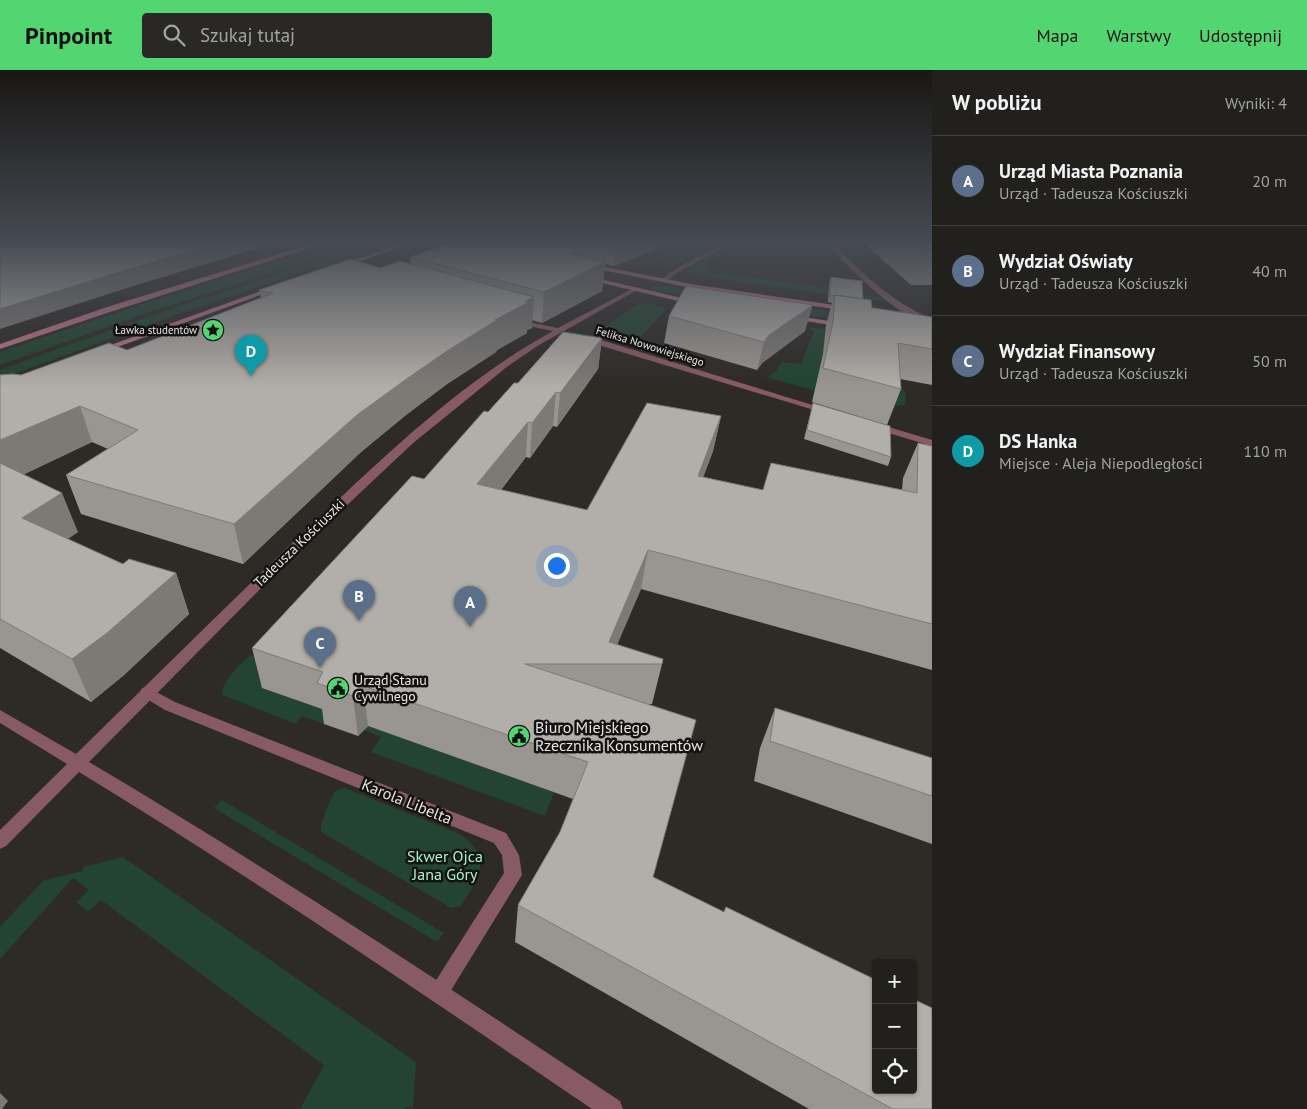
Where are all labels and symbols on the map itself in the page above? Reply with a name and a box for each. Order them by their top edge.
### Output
place icon: Ławka studentów [201,318,225,342]
place label: Ławka studentów [115,323,197,337]
street label: Feliksa Nowowiejskiego [594,323,706,369]
pin: D [235,335,267,376]
street label: Tadeusza Kościuszki [250,495,348,591]
your location [544,553,570,579]
pin: B [343,580,375,621]
pin: A [454,586,486,627]
pin: C [304,627,336,668]
place label: Urząd Stanu Cywilnego [354,671,427,705]
public building icon: Urząd Stanu Cywilnego [326,676,350,700]
place label: Biuro Miejskiego Rzecznika Konsumentów [535,717,703,755]
public building icon: Biuro Miejskiego Rzecznika Konsumentów [507,724,531,748]
street label: Karola Libelta [359,774,455,828]
park label: Skwer Ojca Jana Góry [407,846,483,884]

